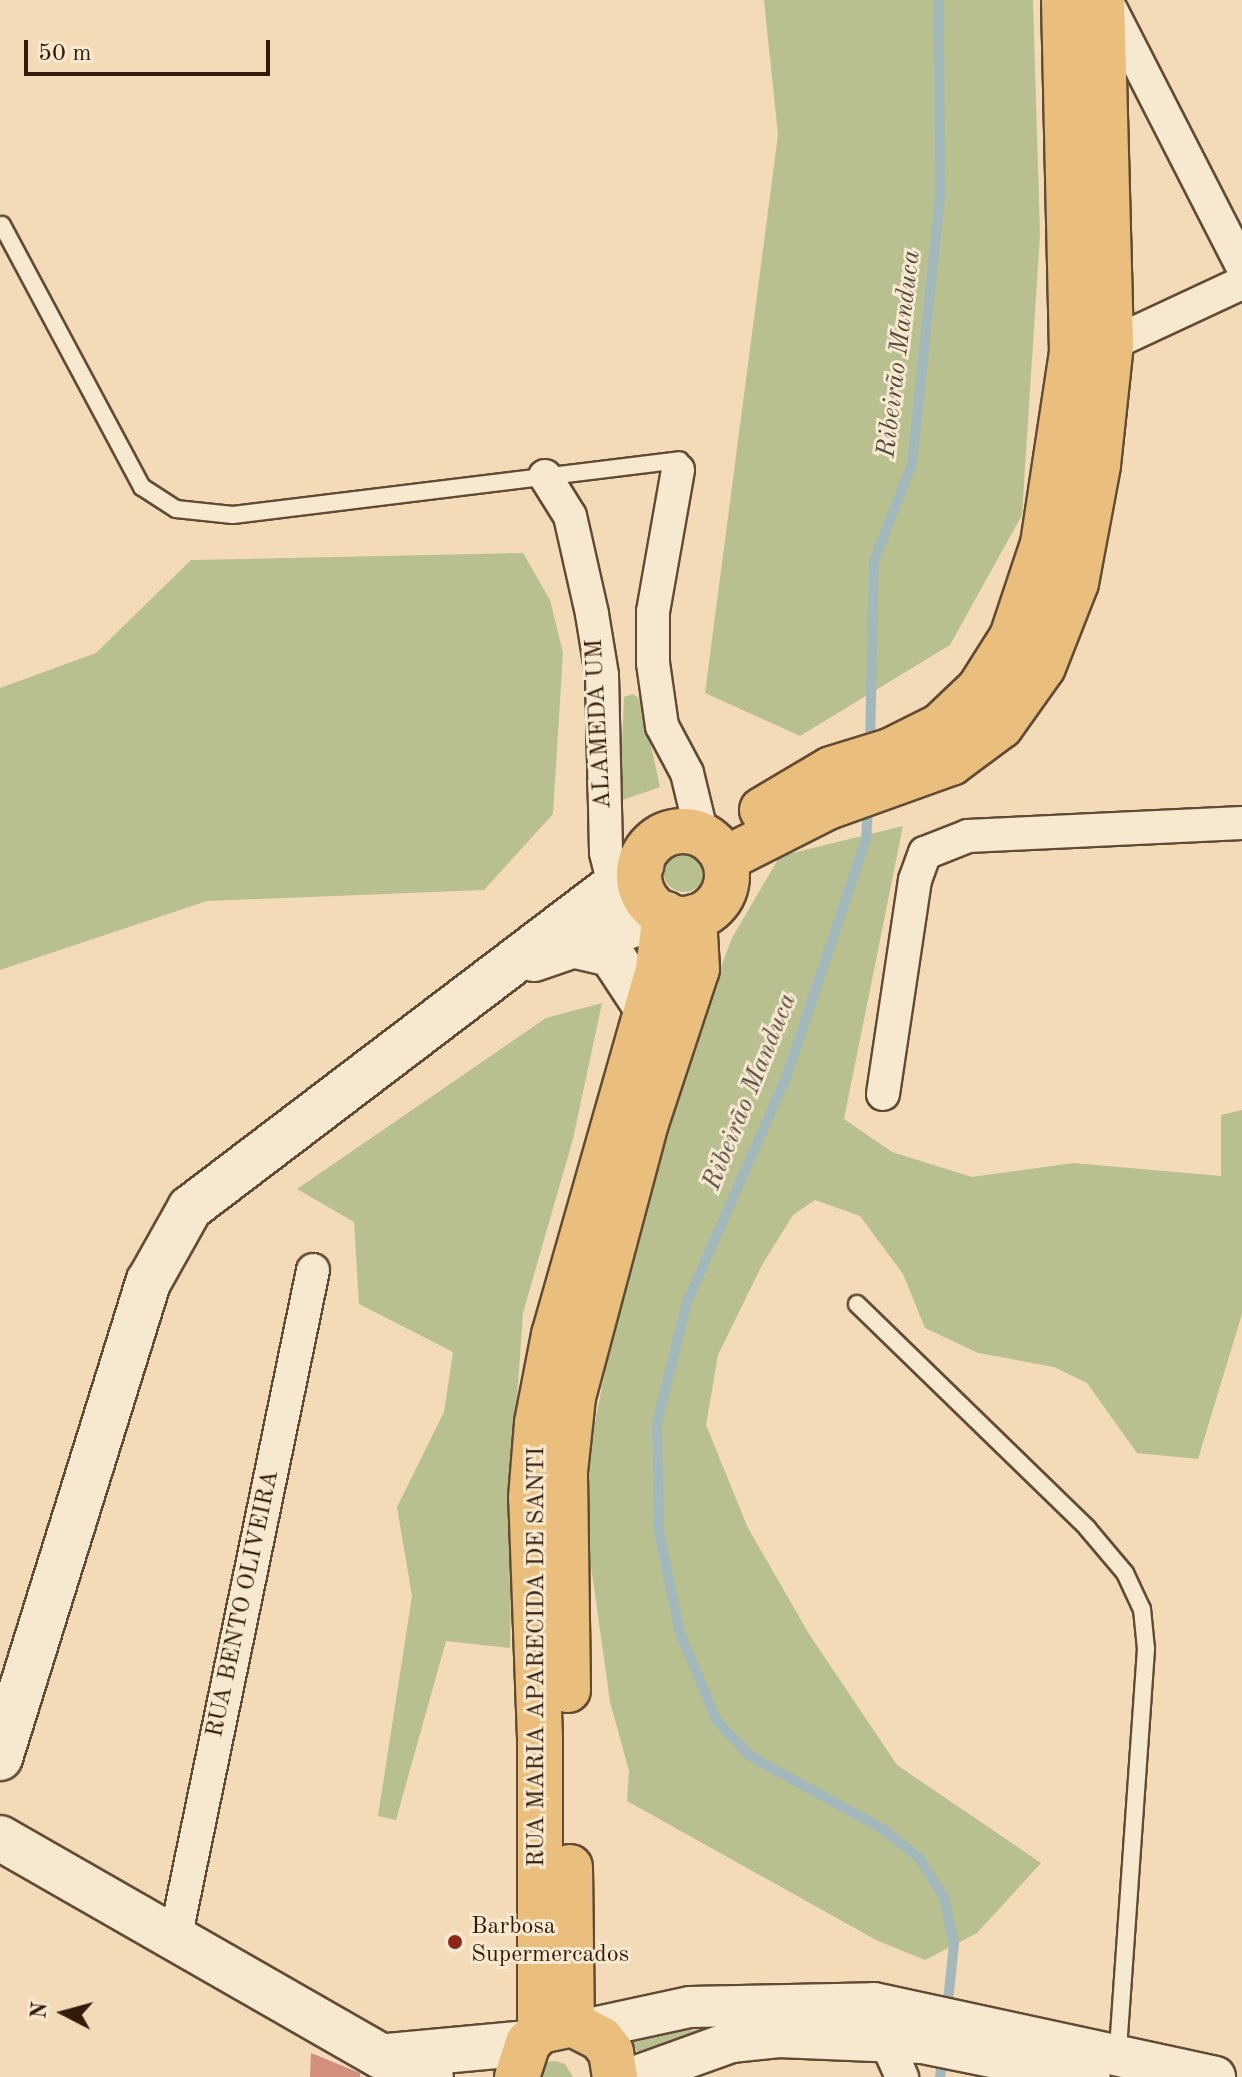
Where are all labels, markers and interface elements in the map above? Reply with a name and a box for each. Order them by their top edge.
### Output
scale bar [28,24,274,74]
text: 50 m [38,42,92,66]
water label: Ribeirão Manduca [872,248,928,460]
street label: ALAMEDA UM [581,638,619,810]
water label: Ribeirão Manduca [697,989,805,1195]
street label: RUA MARIA APARECIDA DE SANTI [524,1447,552,1867]
street label: RUA BENTO OLIVEIRA [202,1468,286,1740]
place label: Barbosa Supermercados [471,1914,629,1970]
marker: Barbosa Supermercados [446,1933,464,1951]
north arrow [24,1973,104,2053]
text: N [28,2001,52,2020]

